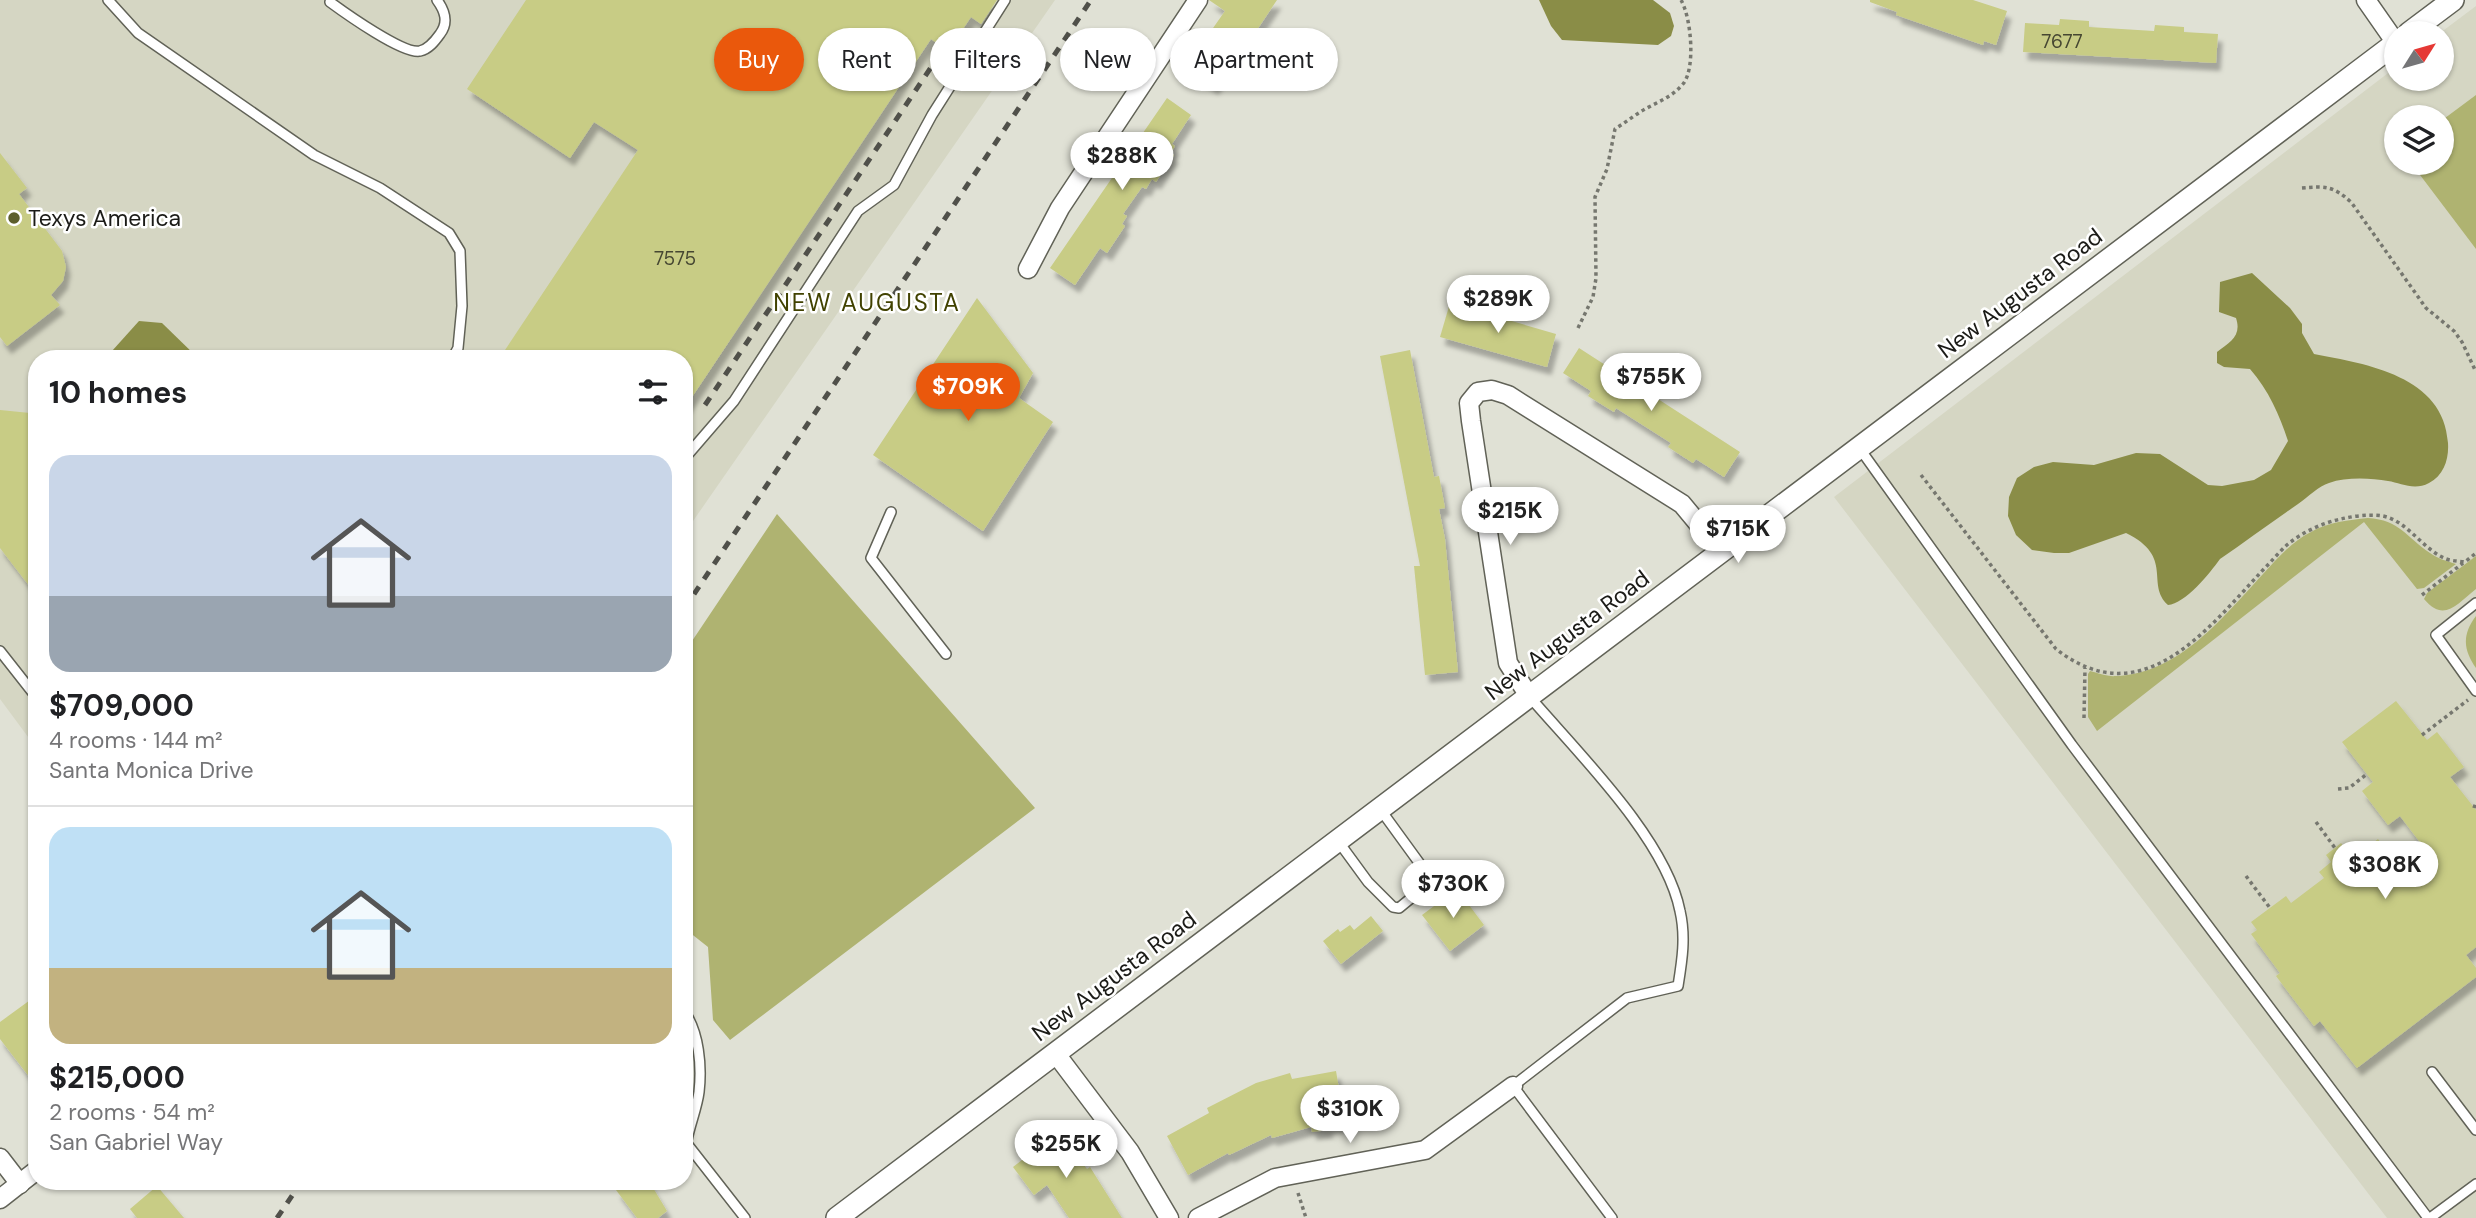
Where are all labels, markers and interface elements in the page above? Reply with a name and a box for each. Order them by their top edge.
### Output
north arrow [2384,21,2454,91]
map controls [2384,21,2454,175]
chip: Buy [714,28,804,91]
chip: Rent [818,28,916,91]
chip: Filters [930,28,1046,91]
chip: New [1060,28,1156,91]
chip: Apartment [1170,28,1338,91]
house number: 7677 [2041,29,2083,54]
button: layers [2384,105,2454,175]
pin: $288K [1073,132,1171,192]
text: $288K [1086,140,1158,170]
place label: Texys America [28,203,181,233]
marker: Texys America [6,210,22,226]
street label: New Augusta Road [1932,221,2108,365]
house number: 7575 [654,246,696,271]
pin: $289K [1449,276,1547,335]
text: $289K [1463,283,1533,313]
district label: NEW AUGUSTA [773,287,961,318]
pin: $755K [1602,354,1700,413]
text: $755K [1616,361,1686,391]
pin: $709K [919,364,1017,423]
text: $709K [932,371,1004,401]
text: 10 homes [49,373,187,412]
icon: filters [634,373,672,411]
pin: $215K [1461,488,1559,547]
text: $215K [1478,495,1542,525]
icon: home [298,500,424,626]
pin: $715K [1689,505,1787,565]
text: $715K [1706,513,1770,543]
street label: New Augusta Road [1479,563,1655,707]
text: $709,000 [49,686,194,725]
text: 4 rooms · 144 m² [49,725,223,755]
text: Santa Monica Drive [49,755,254,785]
pin: $308K [2336,842,2434,901]
text: $308K [2348,849,2422,879]
pin: $730K [1404,860,1502,920]
text: $730K [1417,868,1489,898]
icon: home [298,872,424,998]
street label: New Augusta Road [1026,904,1202,1048]
text: $215,000 [49,1058,185,1097]
pin: $310K [1301,1086,1399,1145]
text: $310K [1316,1093,1384,1123]
text: 2 rooms · 54 m² [49,1097,215,1127]
pin: $255K [1017,1120,1115,1180]
text: San Gabriel Way [49,1127,223,1157]
text: $255K [1031,1128,1101,1158]

